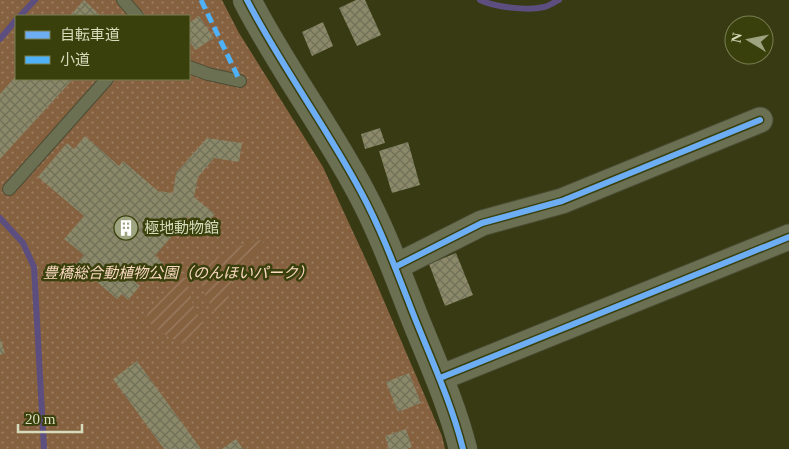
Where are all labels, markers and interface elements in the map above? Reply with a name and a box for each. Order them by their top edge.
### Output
legend [15,15,190,80]
north arrow [724,15,774,65]
text: 自転車道 [60,27,120,43]
text: N [728,32,745,44]
text: 小道 [60,52,90,68]
building icon: 極地動物館 [113,215,139,241]
place label: 極地動物館 [144,220,219,236]
park label: 豊橋総合動植物公園（のんほいパーク） [43,265,313,281]
scale bar [18,402,81,434]
text: 20 m [25,411,56,427]

